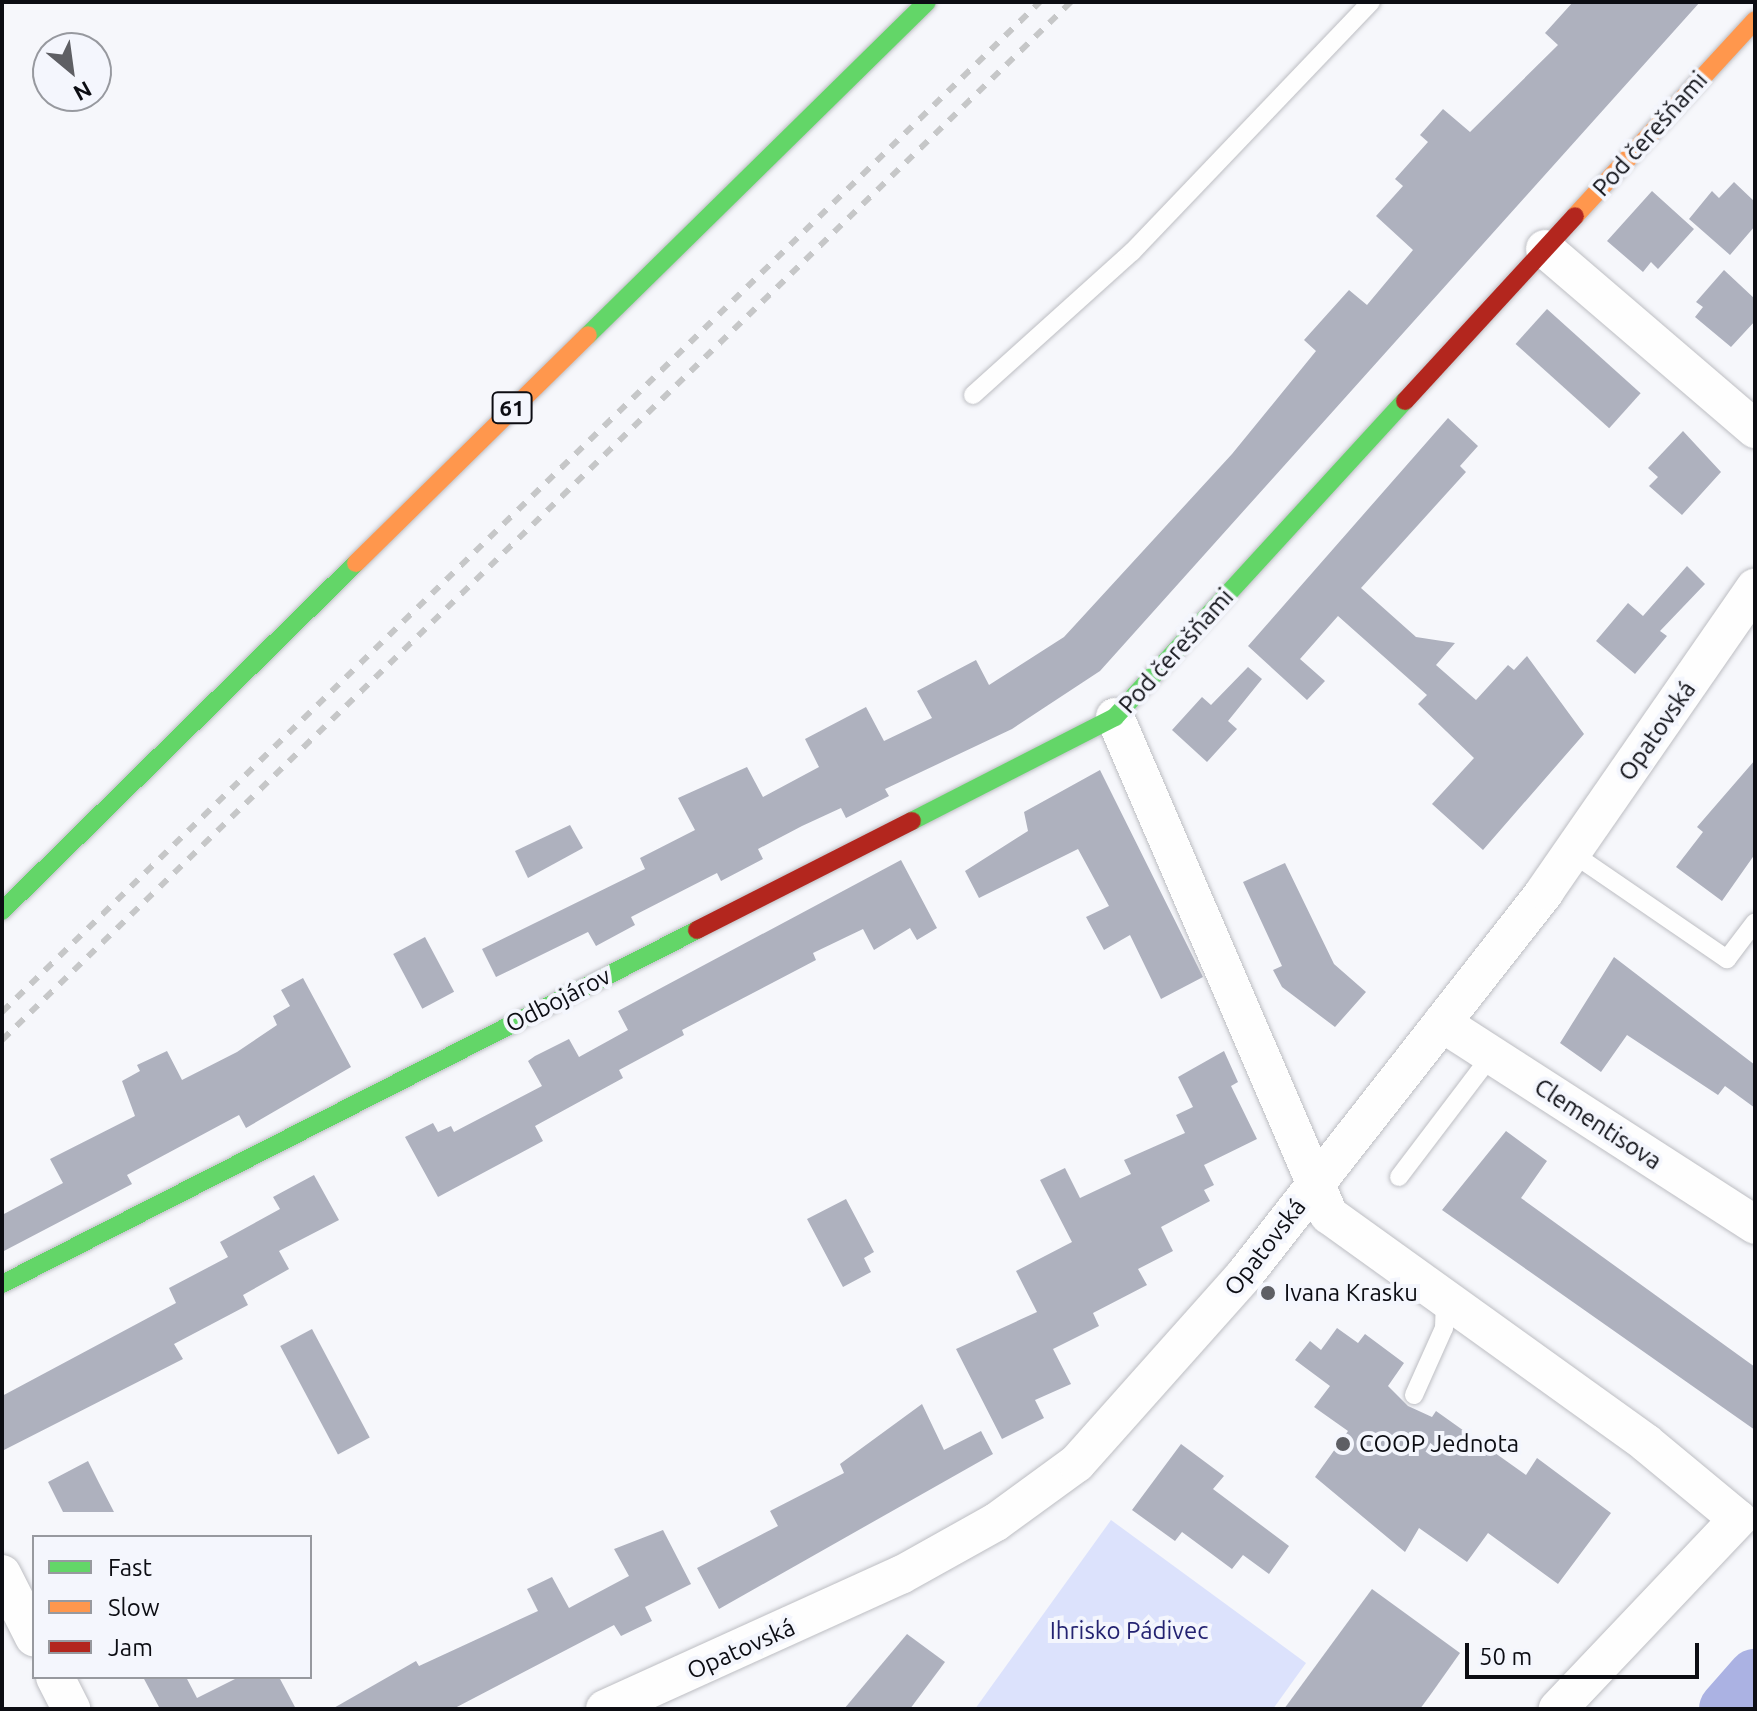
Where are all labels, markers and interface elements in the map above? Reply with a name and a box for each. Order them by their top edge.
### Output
north arrow [32,32,112,112]
street label: Pod čerešňami [1587,66,1713,202]
text: N [70,77,96,107]
road number: 61 [490,390,534,426]
street label: Pod čerešňami [1113,583,1239,719]
street label: Opatovská [1612,676,1702,786]
street label: Odbojárov [501,961,615,1039]
street label: Clementisova [1529,1072,1667,1176]
street label: Opatovská [1218,1193,1312,1301]
place label: Ivana Krasku [1284,1279,1418,1307]
marker: Ivana Krasku [1259,1284,1277,1302]
place label: COOP Jednota [1359,1430,1519,1458]
marker: COOP Jednota [1334,1435,1352,1453]
legend [32,1535,312,1679]
text: Fast [108,1554,152,1581]
text: Slow [108,1594,160,1621]
street label: Opatovská [683,1612,799,1686]
park label: Ihrisko Pádivec [1050,1617,1208,1645]
scale bar [1469,1627,1703,1677]
text: Jam [108,1634,153,1661]
text: 50 m [1479,1643,1532,1670]

